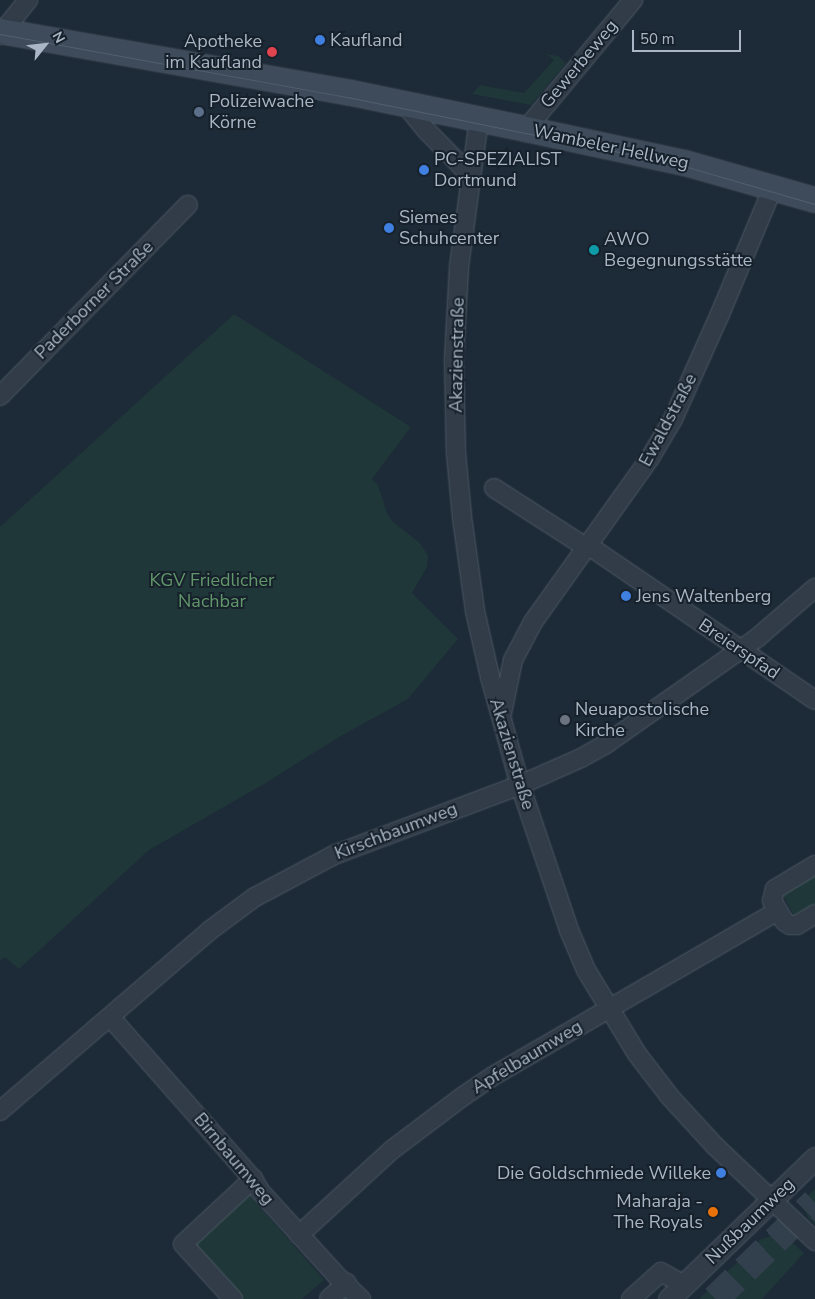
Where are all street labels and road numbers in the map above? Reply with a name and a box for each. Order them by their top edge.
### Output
street label: Gewerbeweg [536,15,622,113]
street label: Wambeler Hellweg [531,120,691,174]
street label: Paderborner Straße [30,236,158,364]
street label: Akazienstraße [445,297,469,413]
street label: Ewaldstraße [635,370,701,470]
street label: Breierspfad [694,614,784,684]
street label: Akazienstraße [485,696,539,812]
street label: Kirschbaumweg [332,798,460,864]
street label: Apfelbaumweg [468,1016,586,1098]
street label: Birnbaumweg [189,1109,279,1209]
street label: Nußbaumweg [701,1173,799,1269]

